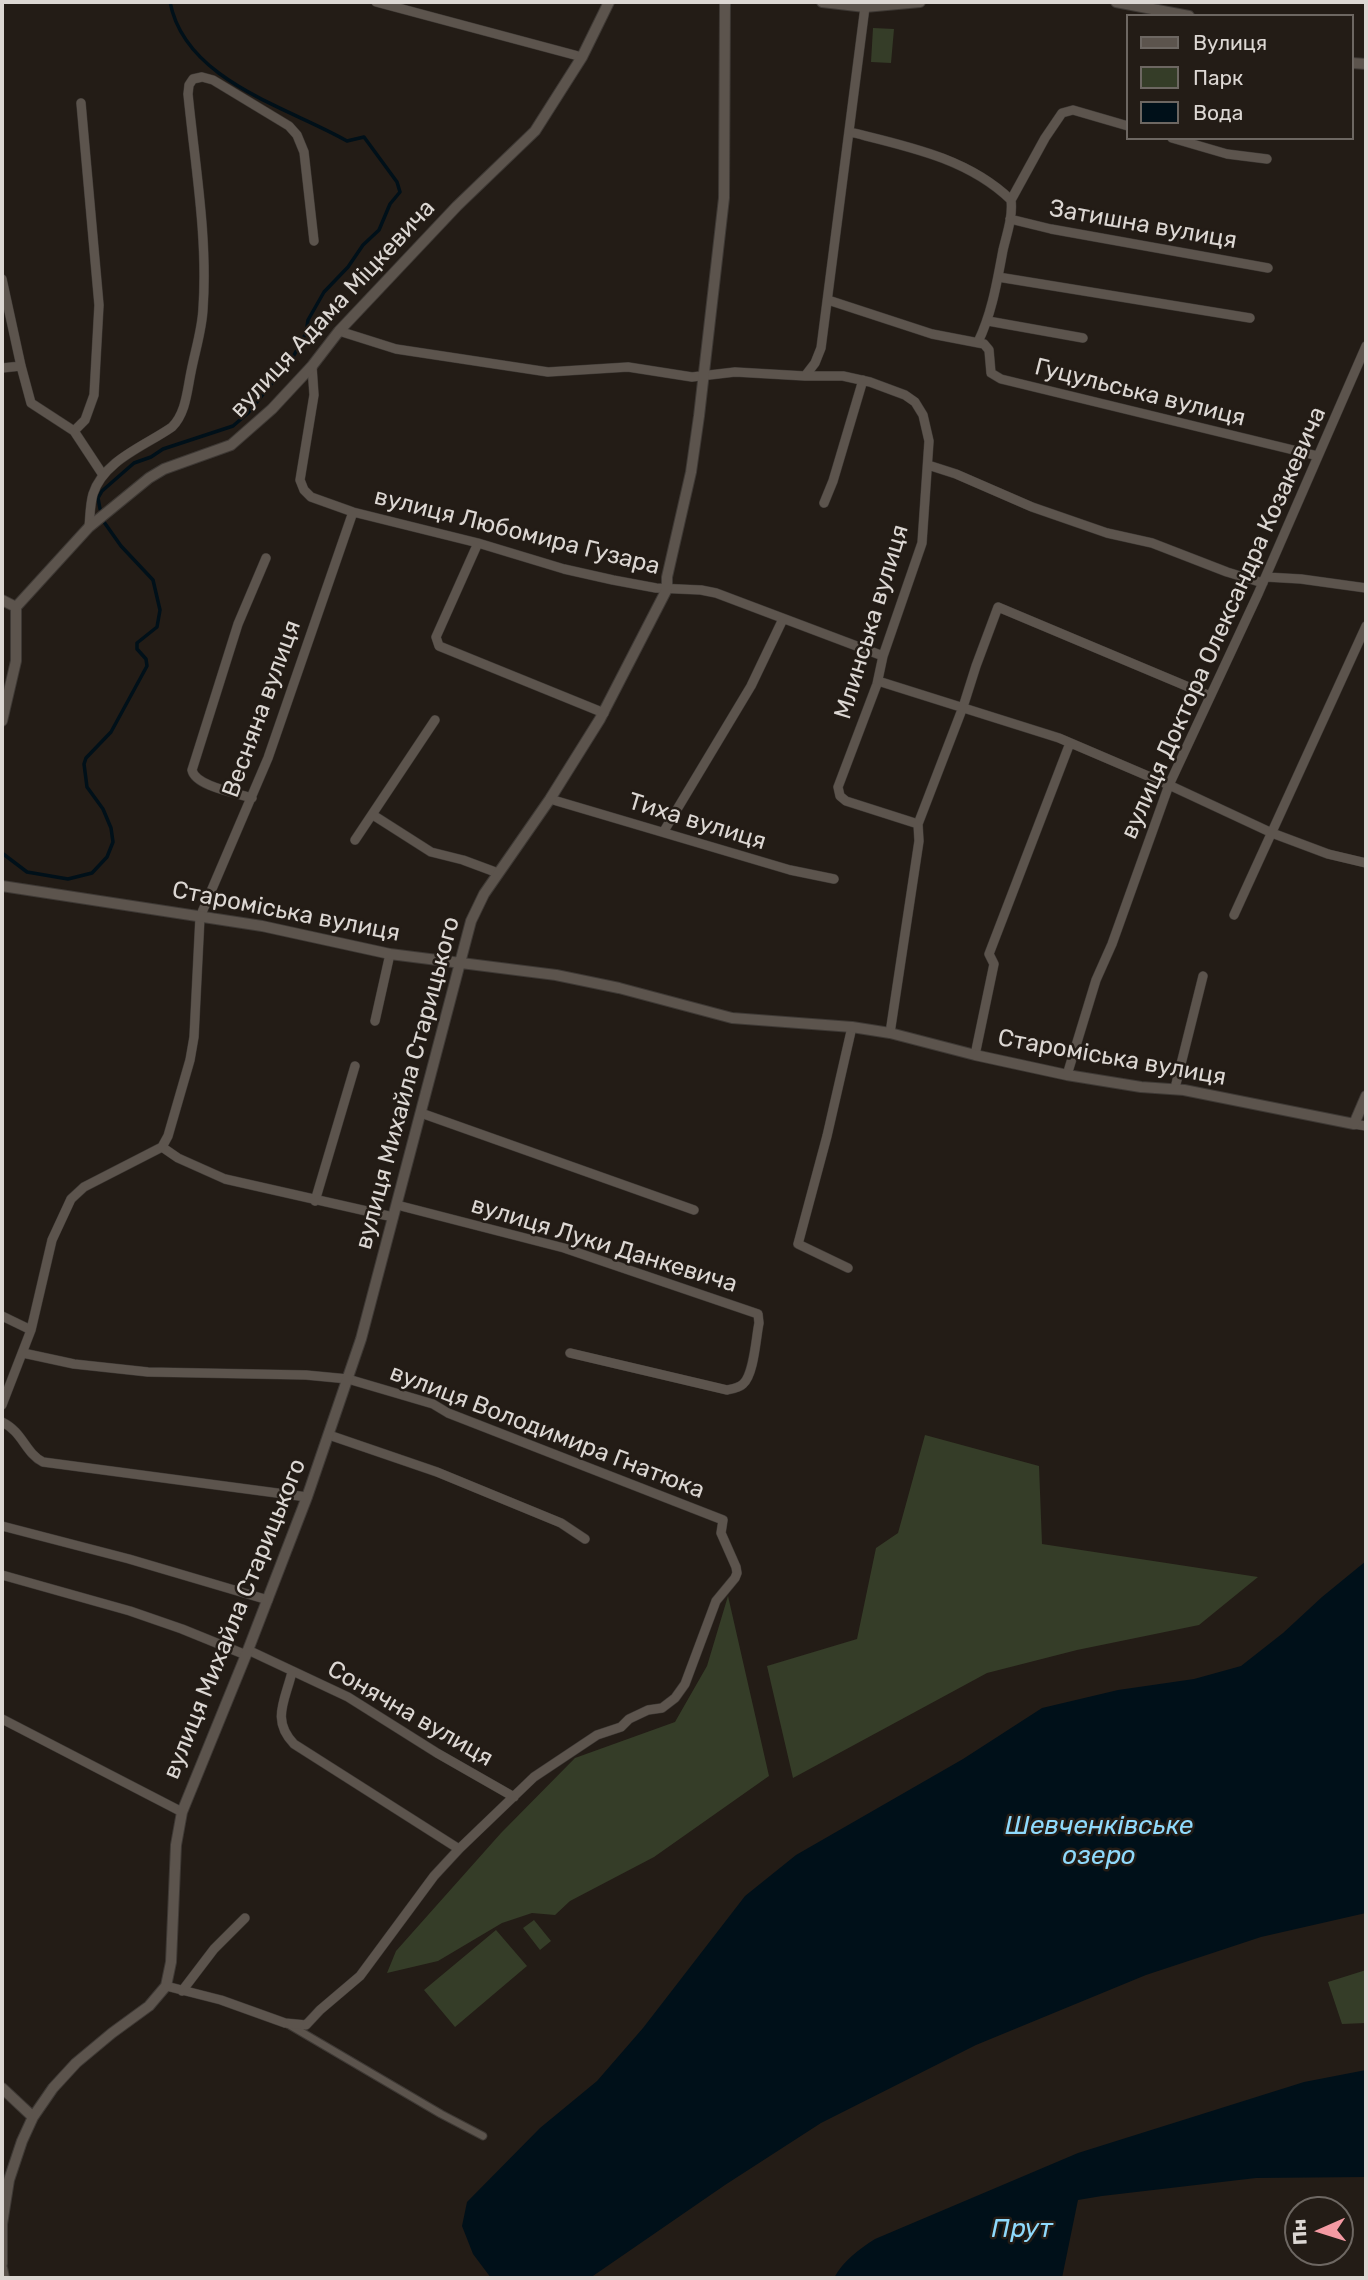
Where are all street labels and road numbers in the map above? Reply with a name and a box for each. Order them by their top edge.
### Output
street label: вулиця Адама Міцкевича [224,194,442,424]
street label: Затишна вулиця [1047,194,1239,256]
street label: Гуцульська вулиця [1032,353,1248,433]
street label: вулиця Доктора Олександра Козакевича [1115,402,1333,844]
street label: вулиця Любомира Гузара [371,483,663,581]
street label: Млинська вулиця [829,521,915,723]
street label: Весняна вулиця [217,616,307,802]
street label: Тиха вулиця [624,787,770,857]
street label: Староміська вулиця [170,876,402,948]
street label: вулиця Михайла Старицького [350,914,466,1252]
street label: Староміська вулиця [996,1024,1228,1092]
street label: вулиця Луки Данкевича [467,1191,741,1299]
street label: вулиця Володимира Гнатюка [386,1359,708,1505]
street label: вулиця Михайла Старицького [157,1455,313,1783]
street label: Сонячна вулиця [322,1655,498,1773]

